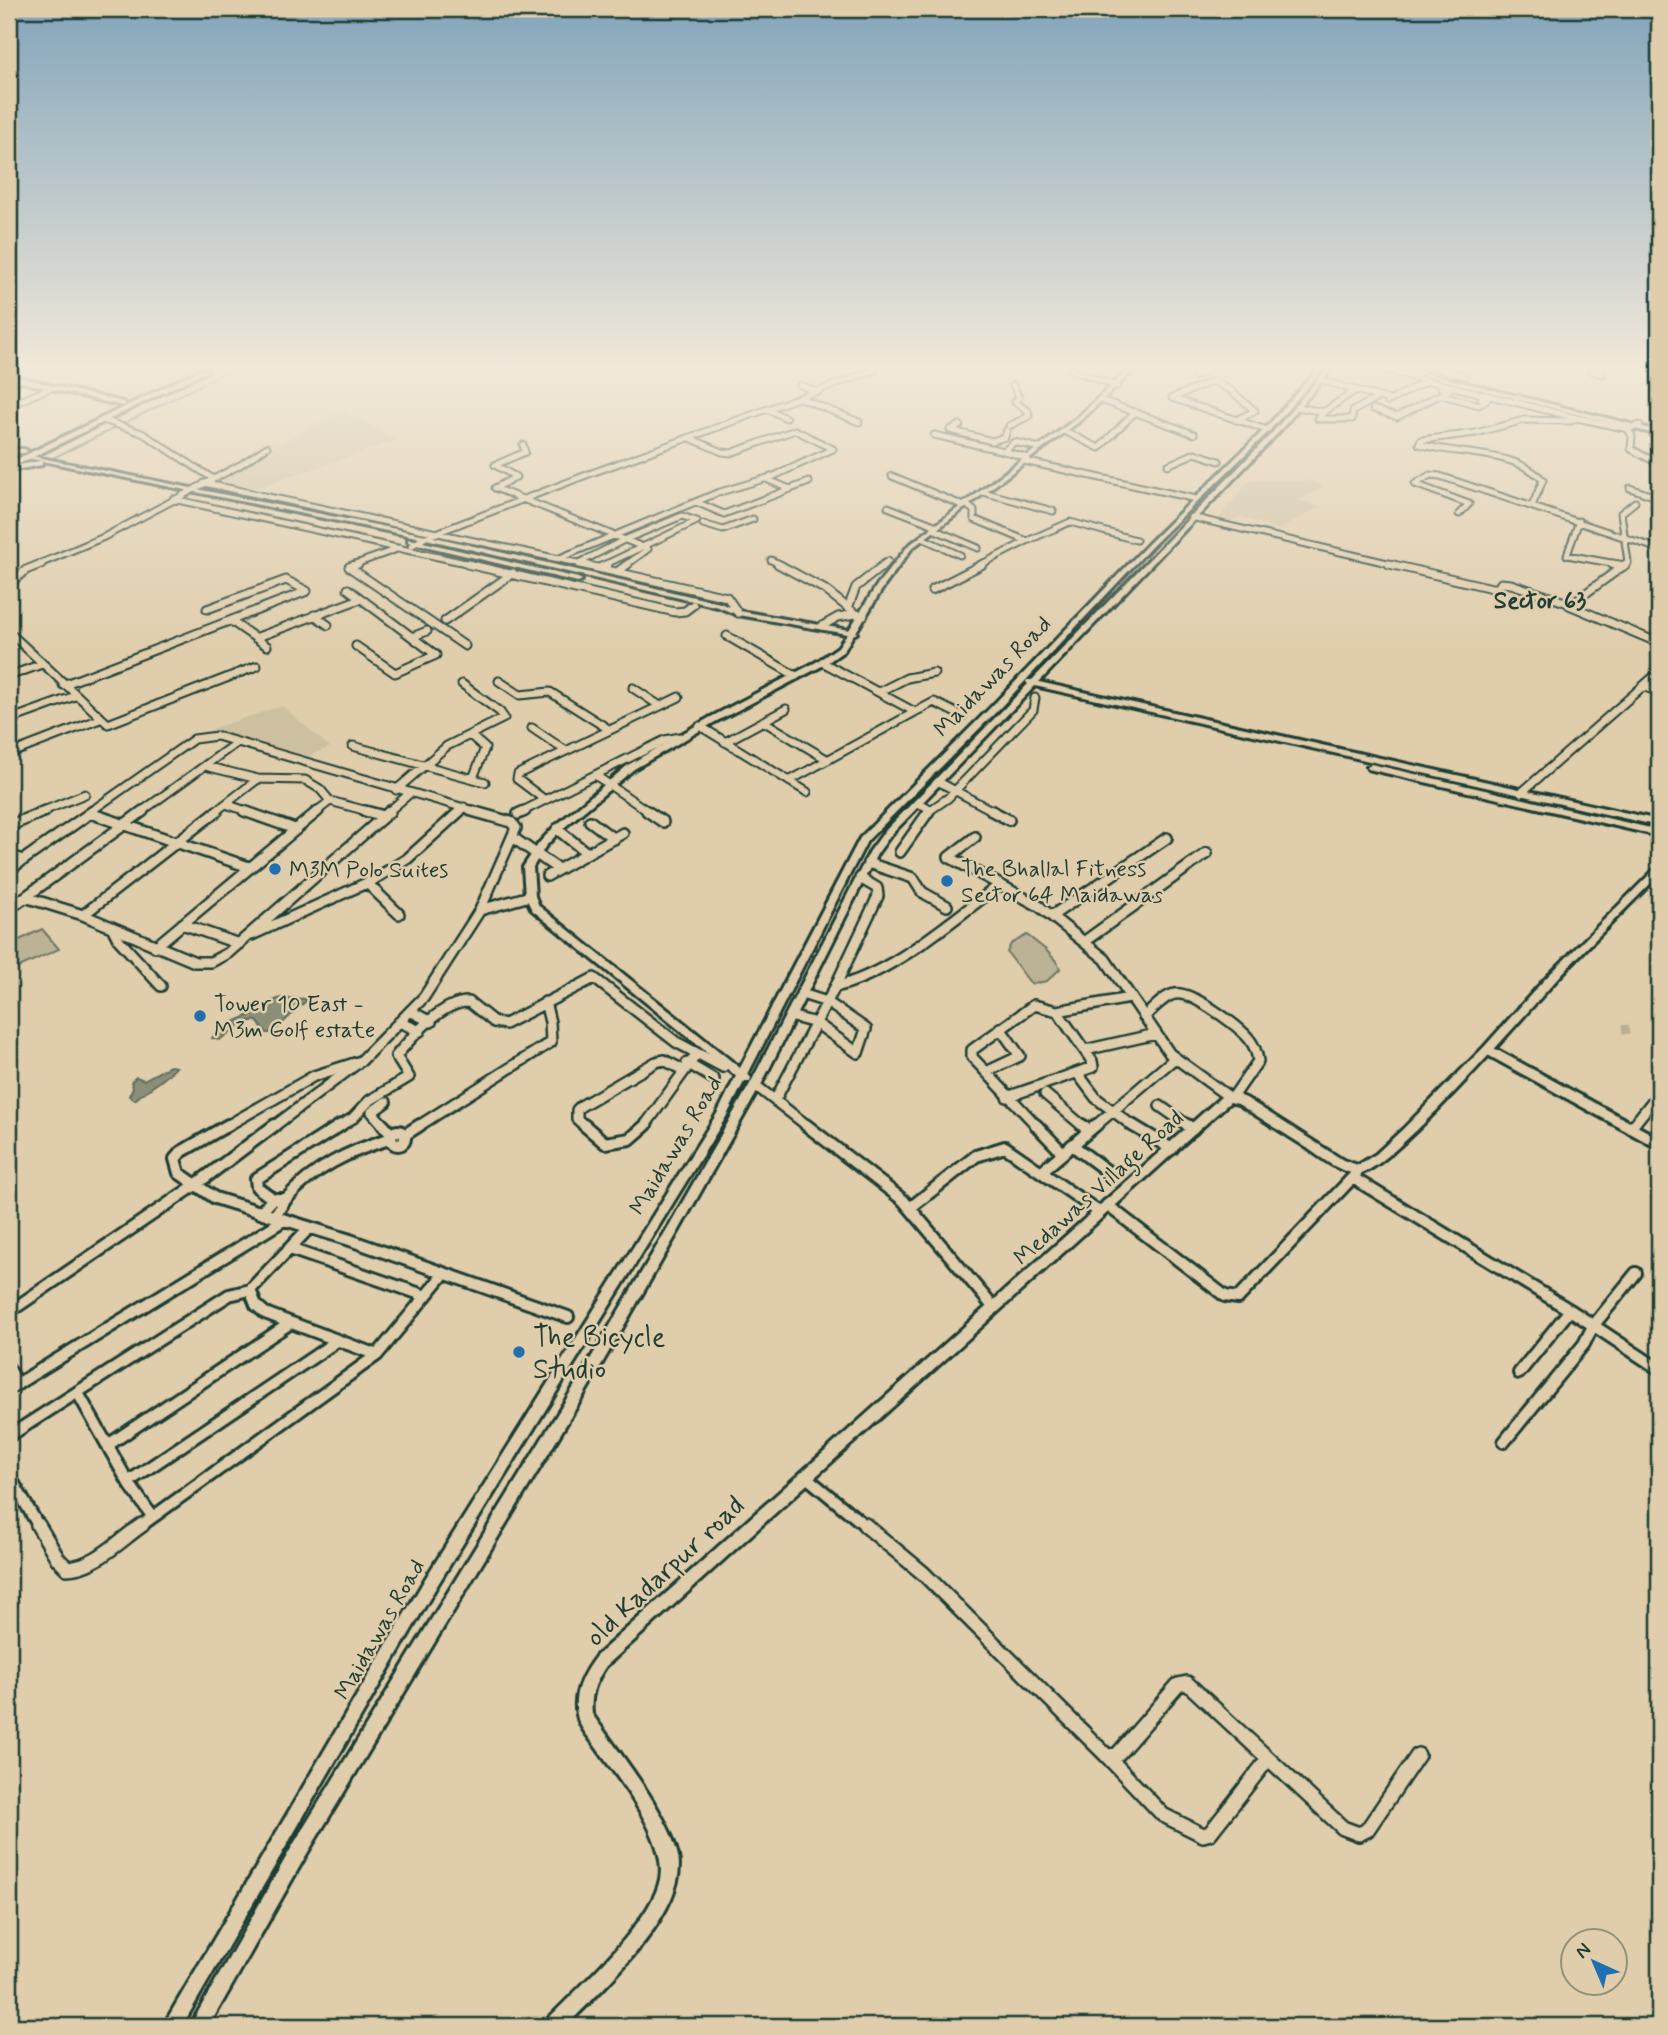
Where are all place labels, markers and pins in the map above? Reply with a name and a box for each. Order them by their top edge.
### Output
place label: The Bhallal Fitness Sector 64 Maidawas [961,855,1163,911]
place label: M3M Polo Suites [289,856,448,886]
marker: M3M Polo Suites [267,861,283,877]
marker: The Bhallal Fitness Sector 64 Maidawas [939,873,955,889]
place label: Tower 10 East - M3m Golf estate [214,990,375,1046]
marker: Tower 10 East - M3m Golf estate [192,1008,208,1024]
place label: The Bicycle Studio [533,1320,665,1389]
marker: The Bicycle Studio [511,1344,527,1360]

